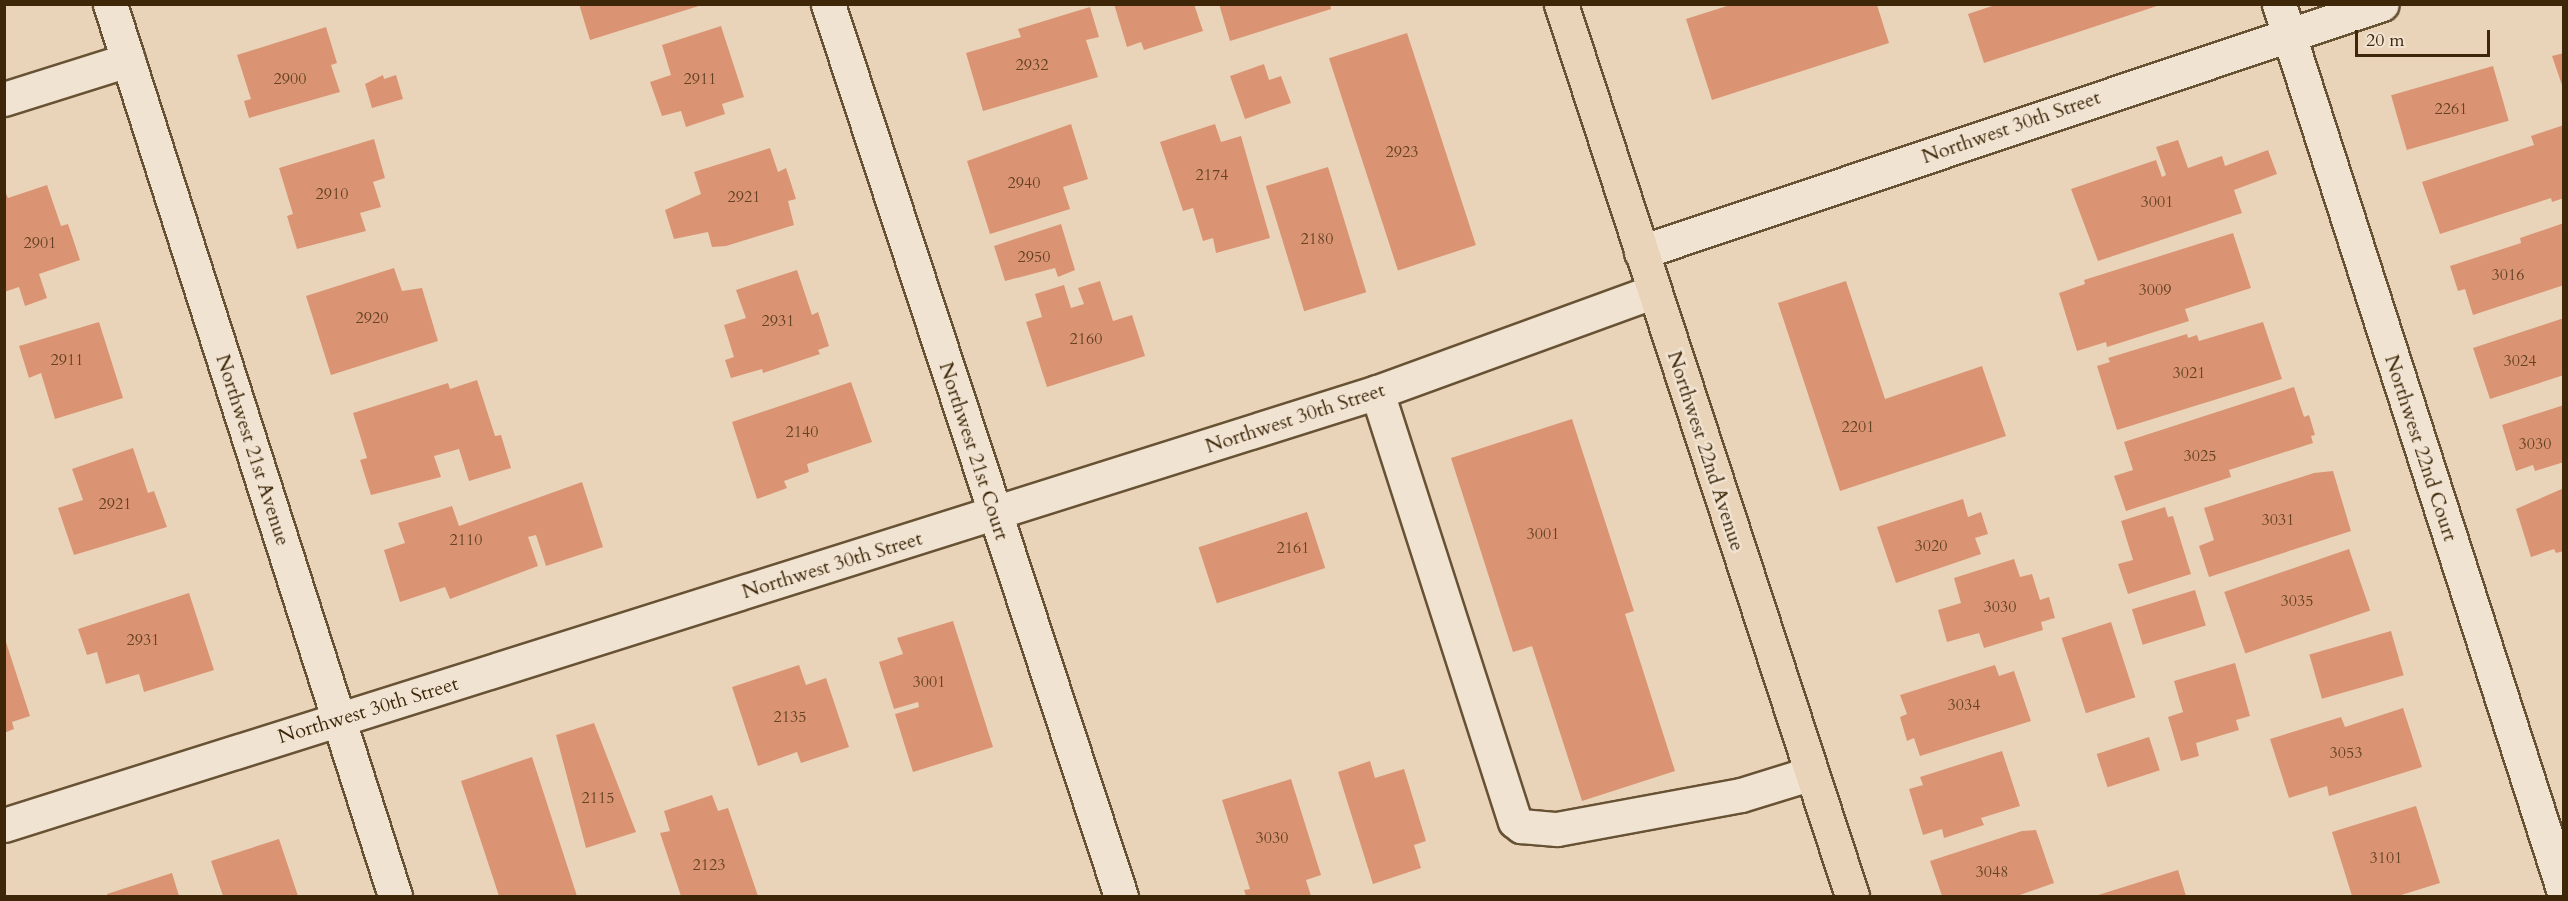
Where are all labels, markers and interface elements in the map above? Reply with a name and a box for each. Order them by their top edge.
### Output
scale bar [2358,18,2493,56]
text: 20 m [2366,28,2405,53]
house number: 2932 [1016,55,1048,75]
house number: 2900 [274,69,306,89]
house number: 2911 [684,69,716,89]
street label: Northwest 30th Street [1919,85,2103,169]
house number: 2261 [2435,99,2467,119]
house number: 2923 [1386,142,1418,162]
house number: 2174 [1196,165,1228,185]
house number: 2940 [1008,173,1040,193]
house number: 2910 [316,184,348,204]
house number: 2921 [728,187,760,207]
house number: 3001 [2141,192,2173,212]
house number: 2180 [1301,229,1333,249]
house number: 2901 [24,233,56,253]
house number: 2950 [1018,247,1050,267]
house number: 3016 [2492,265,2524,285]
house number: 3009 [2139,280,2171,300]
house number: 2920 [356,308,388,328]
house number: 2931 [762,311,794,331]
house number: 2160 [1070,329,1102,349]
street label: Northwest 22nd Avenue [1662,348,1750,554]
house number: 2911 [51,350,83,370]
street label: Northwest 21st Avenue [211,351,295,549]
house number: 3024 [2504,351,2536,371]
street label: Northwest 22nd Court [2380,352,2462,544]
street label: Northwest 21st Court [934,359,1014,543]
house number: 3021 [2173,363,2205,383]
street label: Northwest 30th Street [1202,378,1388,458]
house number: 2201 [1842,417,1874,437]
house number: 2140 [786,422,818,442]
house number: 3030 [2519,434,2551,454]
house number: 3025 [2184,446,2216,466]
house number: 2921 [99,494,131,514]
house number: 3031 [2262,510,2294,530]
house number: 3001 [1527,524,1559,544]
street label: Northwest 30th Street [739,526,925,604]
house number: 2110 [450,530,482,550]
house number: 3020 [1915,536,1947,556]
house number: 2161 [1277,538,1309,558]
house number: 3035 [2281,591,2313,611]
house number: 3030 [1984,597,2016,617]
house number: 2931 [127,630,159,650]
street label: Northwest 30th Street [275,671,461,749]
house number: 3001 [913,672,945,692]
house number: 3034 [1948,695,1980,715]
house number: 2135 [774,707,806,727]
house number: 3053 [2330,743,2362,763]
house number: 2115 [582,788,614,808]
house number: 3030 [1256,828,1288,848]
house number: 3101 [2370,848,2402,868]
house number: 2123 [693,855,725,875]
house number: 3048 [1976,862,2008,882]

